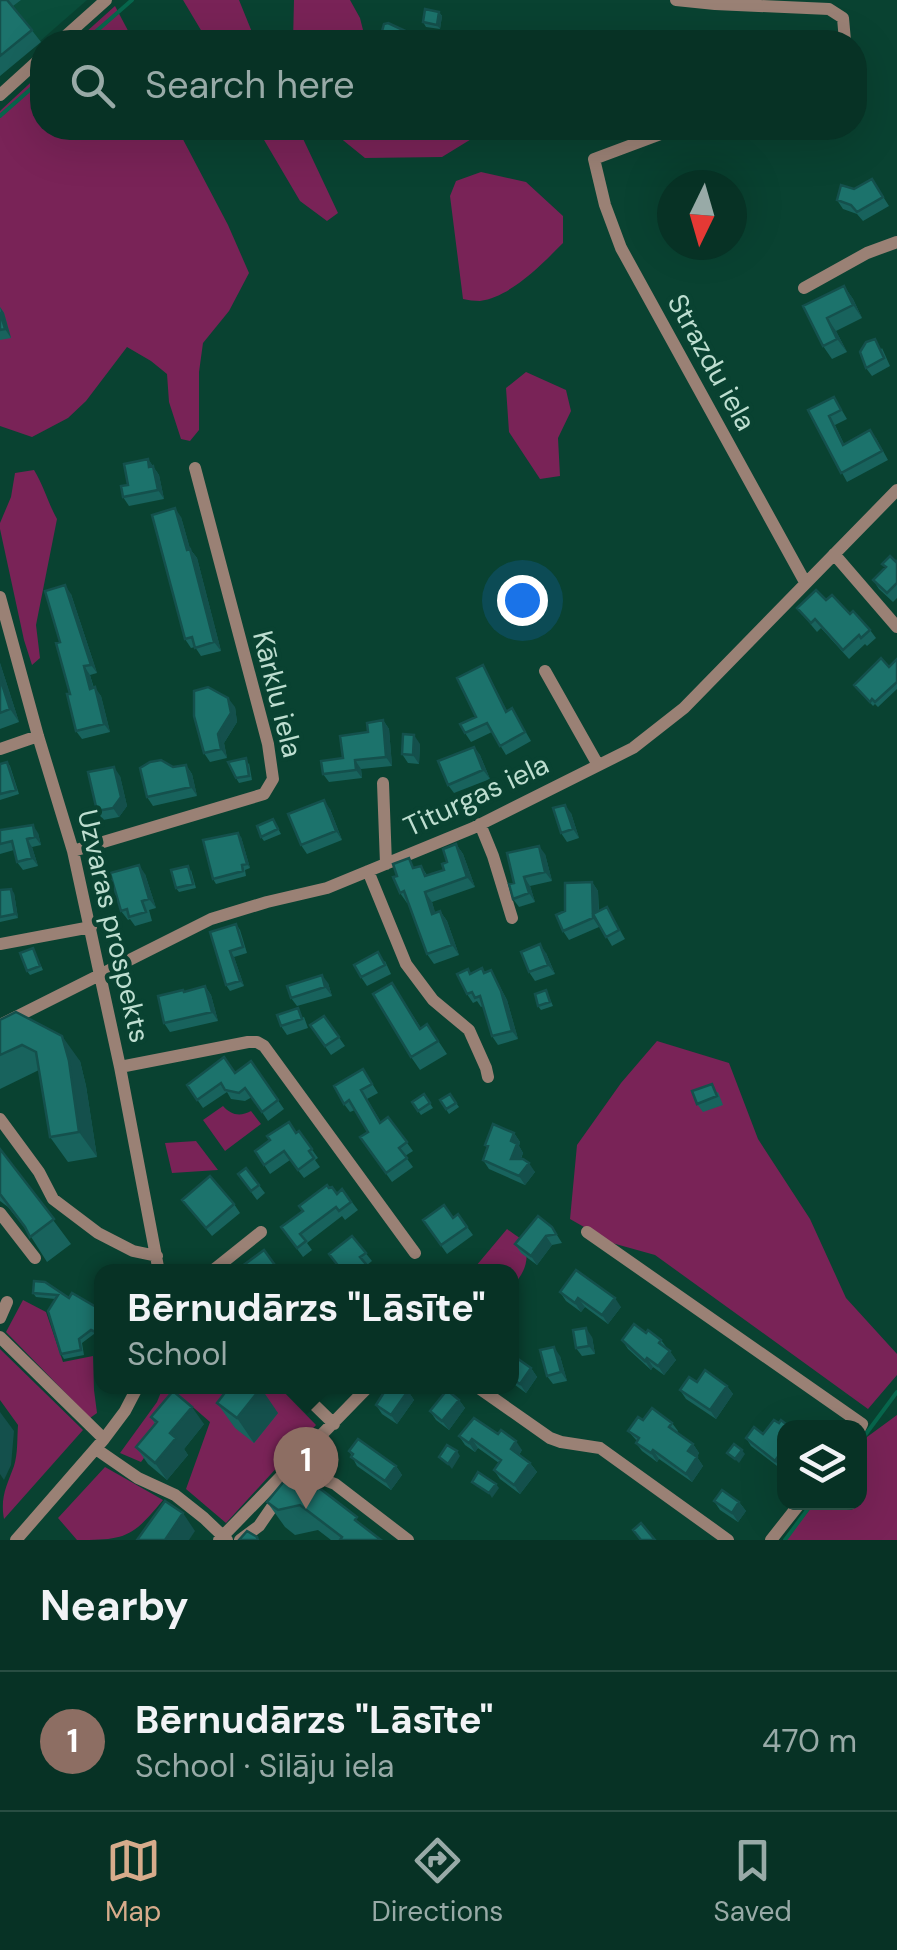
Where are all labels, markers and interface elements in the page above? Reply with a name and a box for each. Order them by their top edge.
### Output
search box [30,30,867,140]
icon: search [65,58,120,113]
text: Search here [145,60,355,110]
north arrow [657,170,747,260]
street label: Strazdu iela [659,287,764,437]
your location [497,575,548,626]
street label: Kārklu iela [244,627,311,761]
street label: Titurgas iela [398,746,555,845]
street label: Uzvaras prospekts [69,806,158,1046]
popup [94,1264,519,1394]
text: Bērnudārzs "Lāsīte" [127,1283,486,1333]
text: School [127,1333,228,1375]
map controls [777,1420,867,1510]
button: layers [777,1420,867,1510]
pin: 1 [274,1426,338,1509]
text: Nearby [40,1578,189,1633]
text: Bērnudārzs "Lāsīte" [135,1695,494,1745]
text: 1 [67,1720,78,1762]
text: 470 m [762,1720,857,1762]
text: School · Silāju iela [135,1745,395,1787]
tab: Map [105,1833,161,1930]
tab: Directions [372,1833,503,1930]
tab: Saved [713,1833,792,1930]

